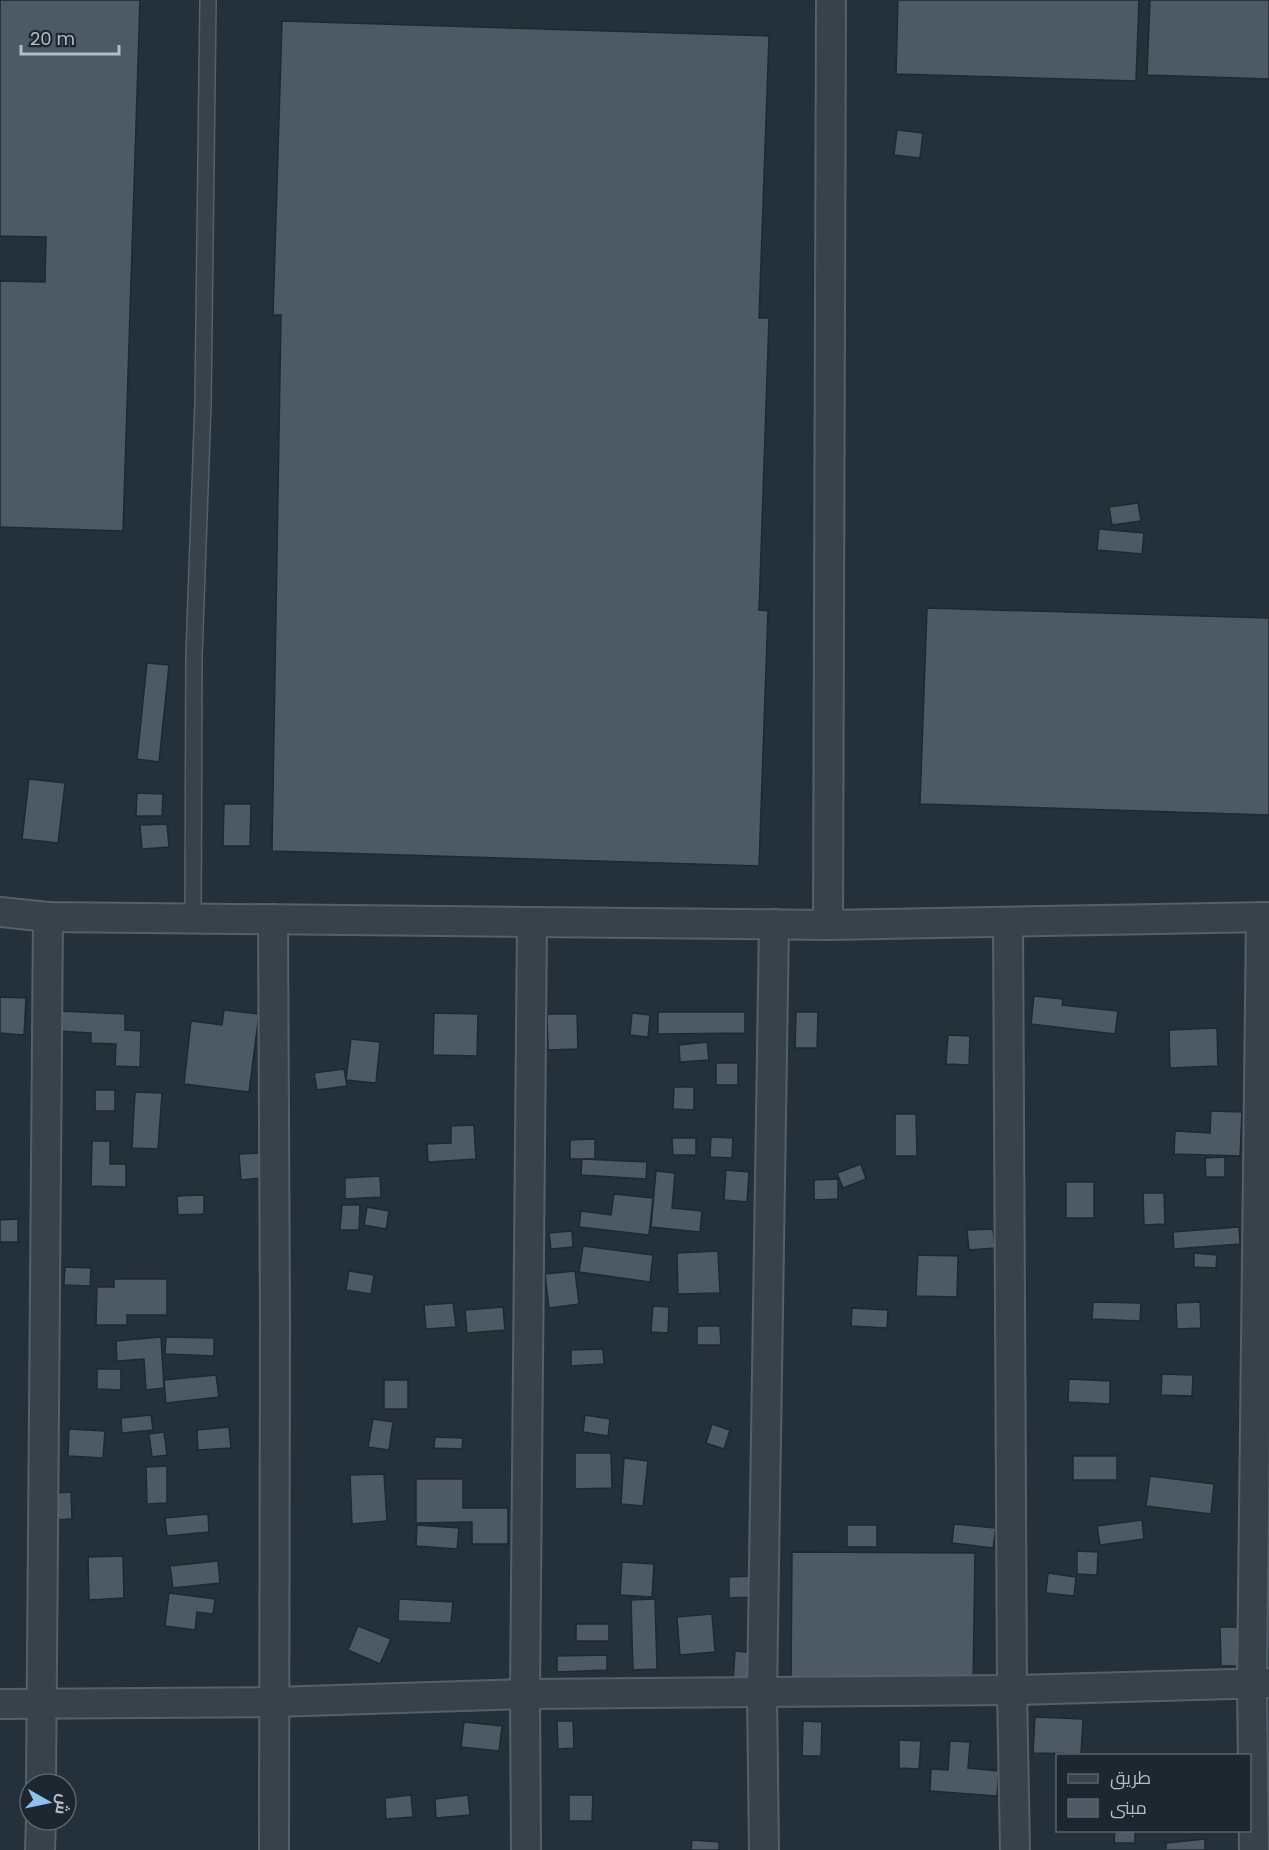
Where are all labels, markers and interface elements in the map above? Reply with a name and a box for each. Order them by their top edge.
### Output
scale bar [21,18,118,56]
text: 20 m [30,26,75,51]
legend [1056,1754,1251,1832]
text: طريق [1110,1765,1151,1790]
north arrow [18,1772,78,1832]
text: ش [49,1792,75,1816]
text: مبنى [1110,1795,1147,1820]

